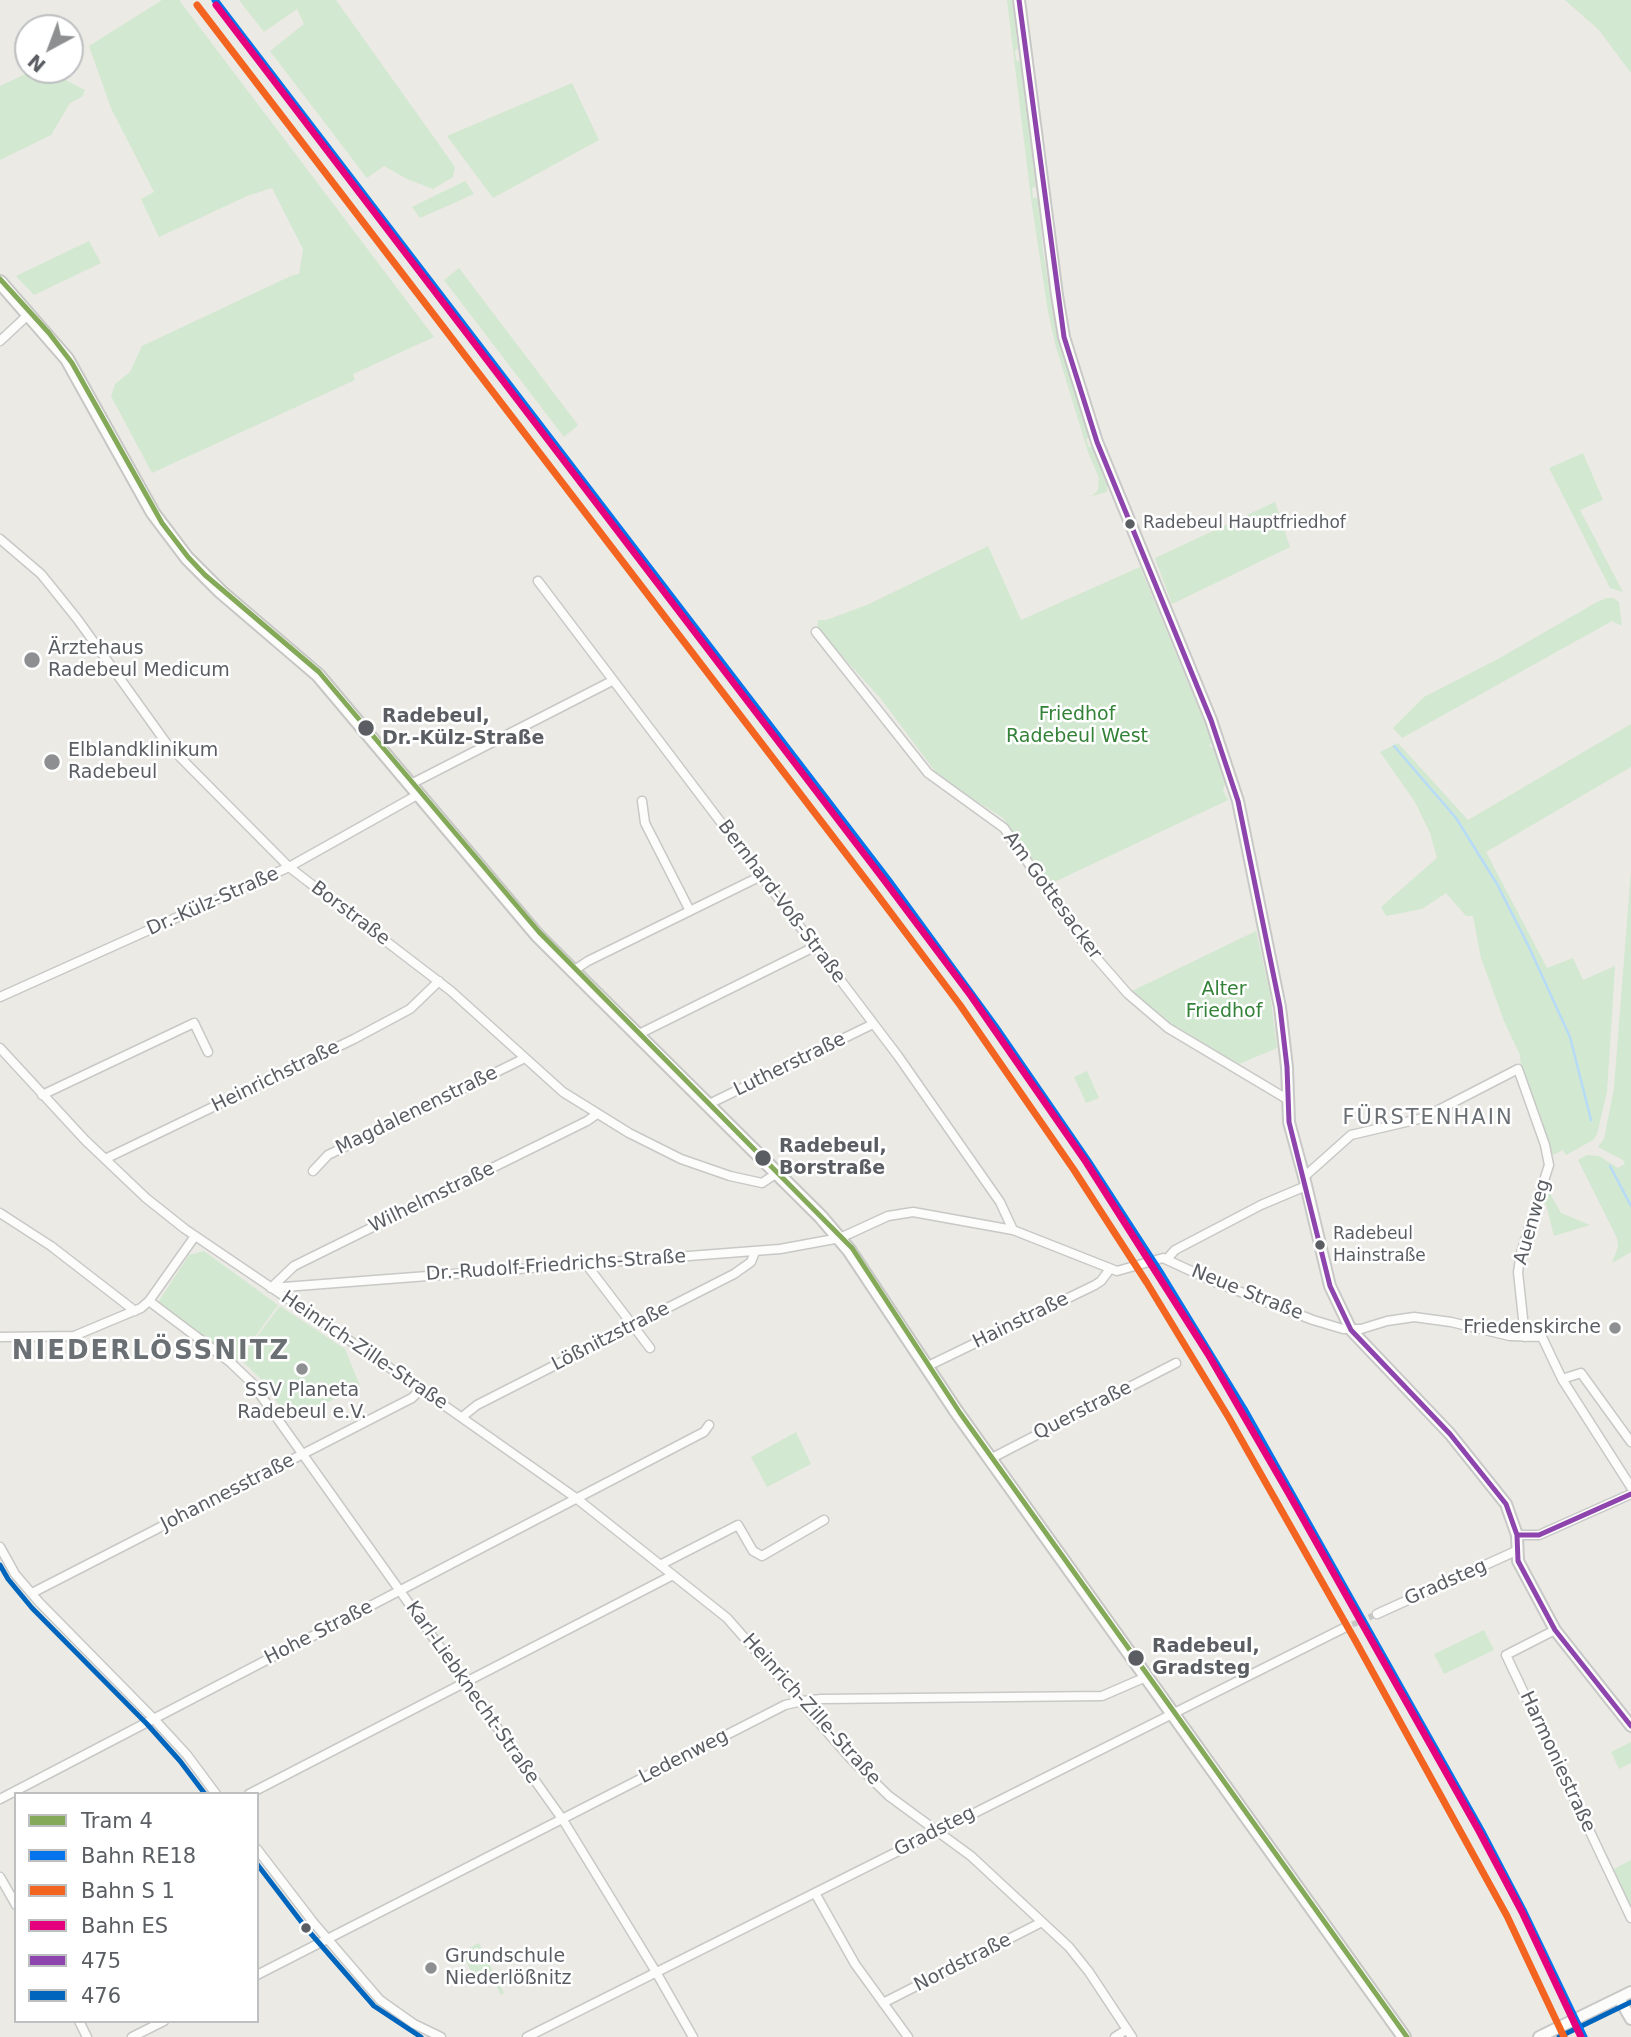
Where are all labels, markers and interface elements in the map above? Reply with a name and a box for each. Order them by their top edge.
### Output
north arrow [14,14,84,84]
text: N [23,50,50,77]
place label: Radebeul Hauptfriedhof [1143,514,1346,534]
marker: Radebeul Hauptfriedhof [1123,517,1137,531]
place label: Ärztehaus Radebeul Medicum [48,638,230,682]
marker: Ärztehaus Radebeul Medicum [22,650,42,670]
park label: Friedhof Radebeul West [1006,704,1148,748]
place label: Radebeul, Dr.-Külz-Straße [382,706,544,750]
marker: Radebeul, Dr.-Külz-Straße [356,718,376,738]
place label: Elblandklinikum Radebeul [68,740,218,784]
marker: Elblandklinikum Radebeul [42,752,62,772]
street label: Bernhard-Voß-Straße [712,816,850,988]
street label: Am Gottesacker [998,828,1106,964]
street label: Dr.-Külz-Straße [144,863,282,941]
street label: Borstraße [306,877,394,951]
park label: Alter Friedhof [1186,979,1262,1023]
street label: Lutherstraße [730,1028,850,1102]
street label: Heinrichstraße [208,1036,344,1118]
street label: Magdalenenstraße [332,1062,502,1160]
district label: FÜRSTENHAIN [1344,1106,1512,1132]
place label: Radebeul, Borstraße [779,1136,887,1180]
marker: Radebeul, Borstraße [753,1148,773,1168]
street label: Wilhelmstraße [365,1158,499,1238]
street label: Auenweg [1510,1177,1556,1267]
place label: Radebeul Hainstraße [1333,1225,1426,1265]
marker: Radebeul Hainstraße [1313,1238,1327,1252]
street label: Dr.-Rudolf-Friedrichs-Straße [425,1246,687,1286]
street label: Neue Straße [1188,1260,1306,1326]
street label: Heinrich-Zille-Straße [276,1287,452,1415]
street label: Hainstraße [969,1288,1073,1354]
street label: Lößnitzstraße [548,1298,674,1376]
place label: Friedenskirche [1463,1317,1601,1339]
marker: Friedenskirche [1607,1320,1623,1336]
district label: NIEDERLÖSSNITZ [13,1336,289,1368]
marker: SSV Planeta Radebeul e.V. [294,1361,310,1377]
street label: Querstraße [1030,1377,1136,1445]
place label: SSV Planeta Radebeul e.V. [237,1380,367,1424]
street label: Johannesstraße [157,1449,299,1537]
street label: Gradsteg [1401,1555,1491,1611]
street label: Hohe Straße [261,1596,377,1670]
street label: Karl-Liebknecht-Straße [400,1597,544,1789]
street label: Heinrich-Zille-Straße [737,1630,885,1790]
place label: Radebeul, Gradsteg [1152,1636,1260,1680]
marker: Radebeul, Gradsteg [1126,1648,1146,1668]
street label: Harmoniestraße [1514,1688,1600,1836]
street label: Ledenweg [636,1725,732,1789]
legend [14,1792,259,2023]
street label: Gradsteg [891,1802,979,1862]
text: Tram 4 [81,1809,153,1833]
text: Bahn RE18 [81,1844,196,1868]
text: Bahn S 1 [81,1879,175,1903]
text: Bahn ES [81,1914,168,1938]
unlabelled marker [299,1921,313,1935]
street label: Nordstraße [911,1929,1015,1997]
place label: Grundschule Niederlößnitz [445,1946,571,1990]
text: 475 [81,1949,121,1973]
marker: Grundschule Niederlößnitz [423,1960,439,1976]
text: 476 [81,1984,121,2008]

